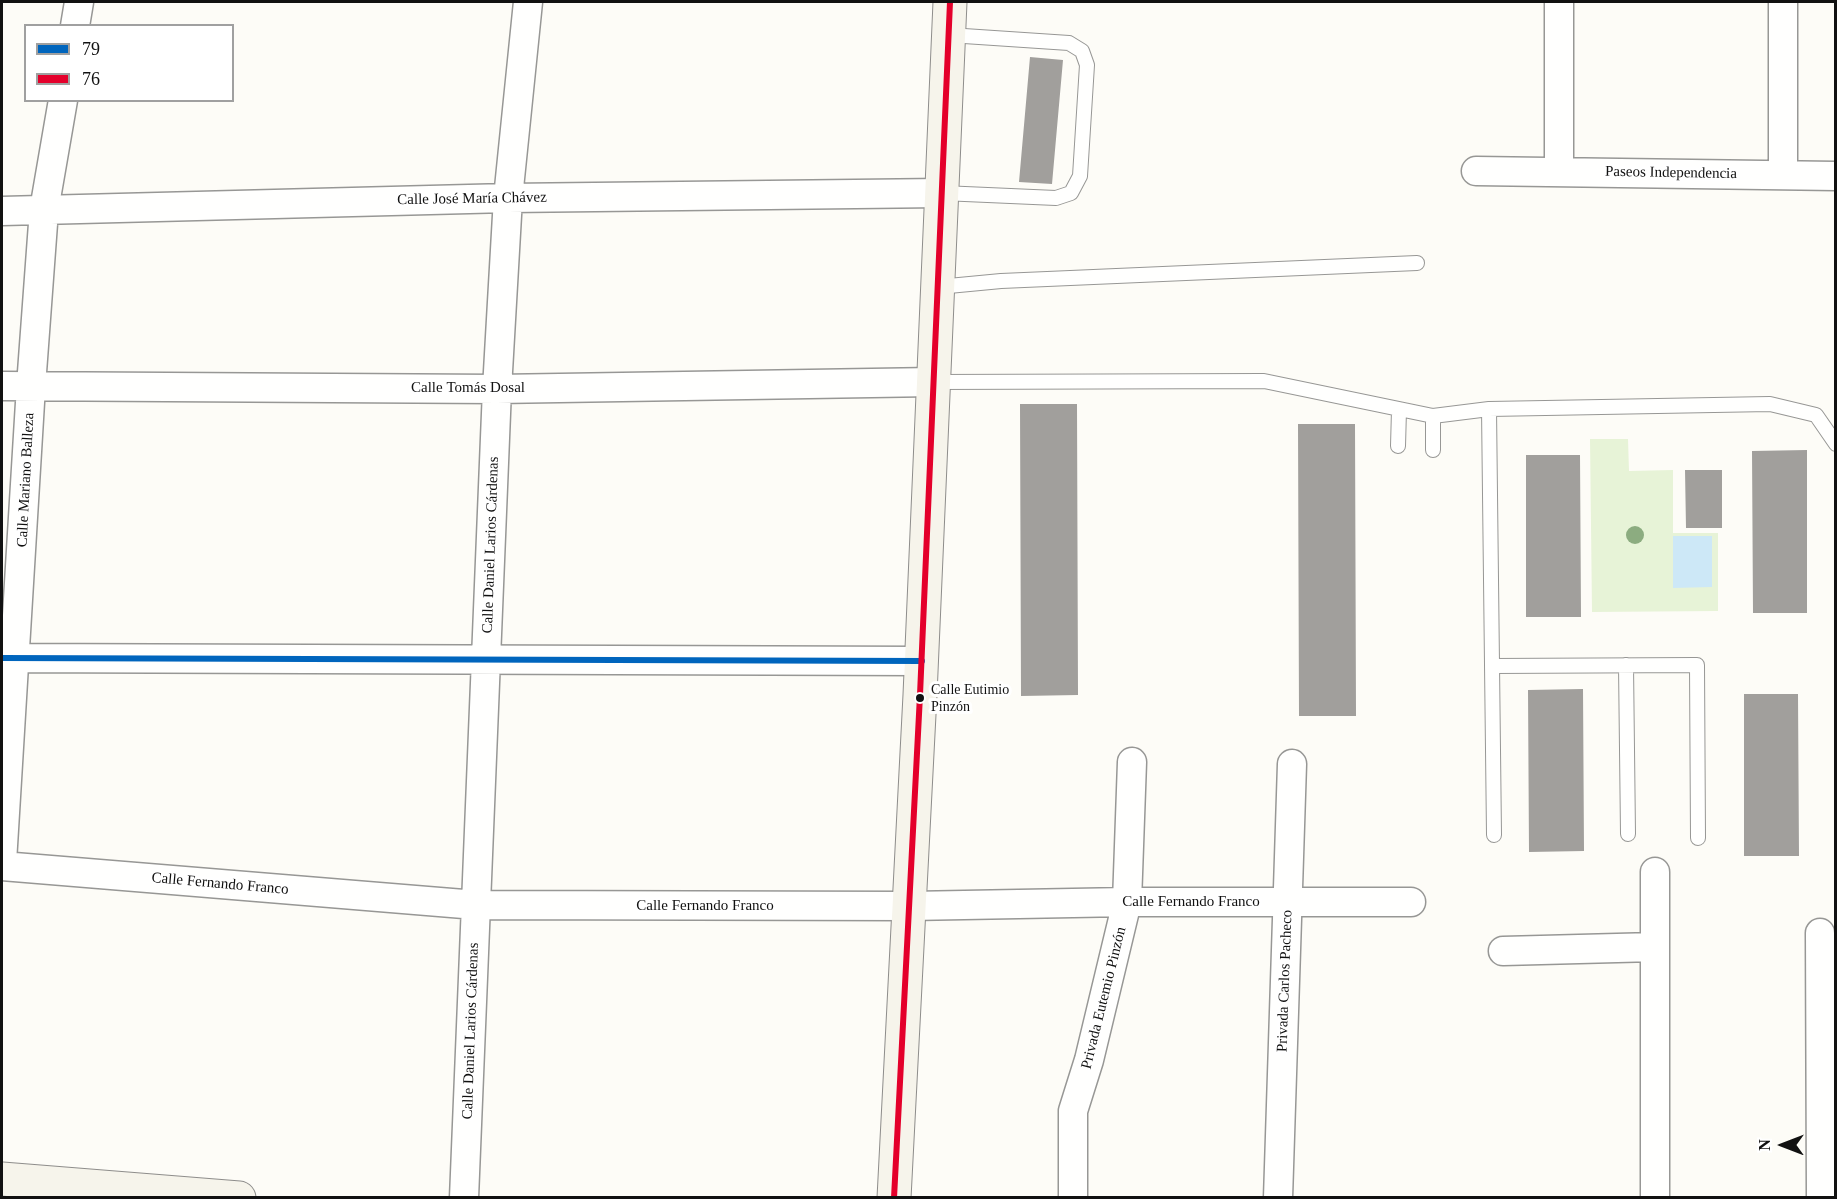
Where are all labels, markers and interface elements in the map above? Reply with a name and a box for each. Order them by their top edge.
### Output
legend [24,24,234,102]
text: 79 [82,39,100,59]
text: 76 [82,69,100,89]
street label: Paseos Independencia [1605,163,1737,183]
street label: Calle José María Chávez [397,189,547,209]
street label: Calle Tomás Dosal [411,379,525,397]
street label: Calle Mariano Balleza [13,412,39,548]
street label: Calle Daniel Larios Cárdenas [479,456,503,634]
place label: Calle Eutimio Pinzón [931,682,1009,714]
marker: Calle Eutimio Pinzón [914,692,926,704]
street label: Calle Fernando Franco [151,869,289,899]
street label: Calle Fernando Franco [1122,893,1260,911]
street label: Calle Fernando Franco [636,897,774,915]
street label: Privada Carlos Pacheco [1274,910,1296,1052]
street label: Privada Eutemio Pinzón [1078,925,1130,1071]
street label: Calle Daniel Larios Cárdenas [459,942,483,1120]
north arrow [1753,1115,1813,1175]
text: N [1756,1139,1773,1151]

